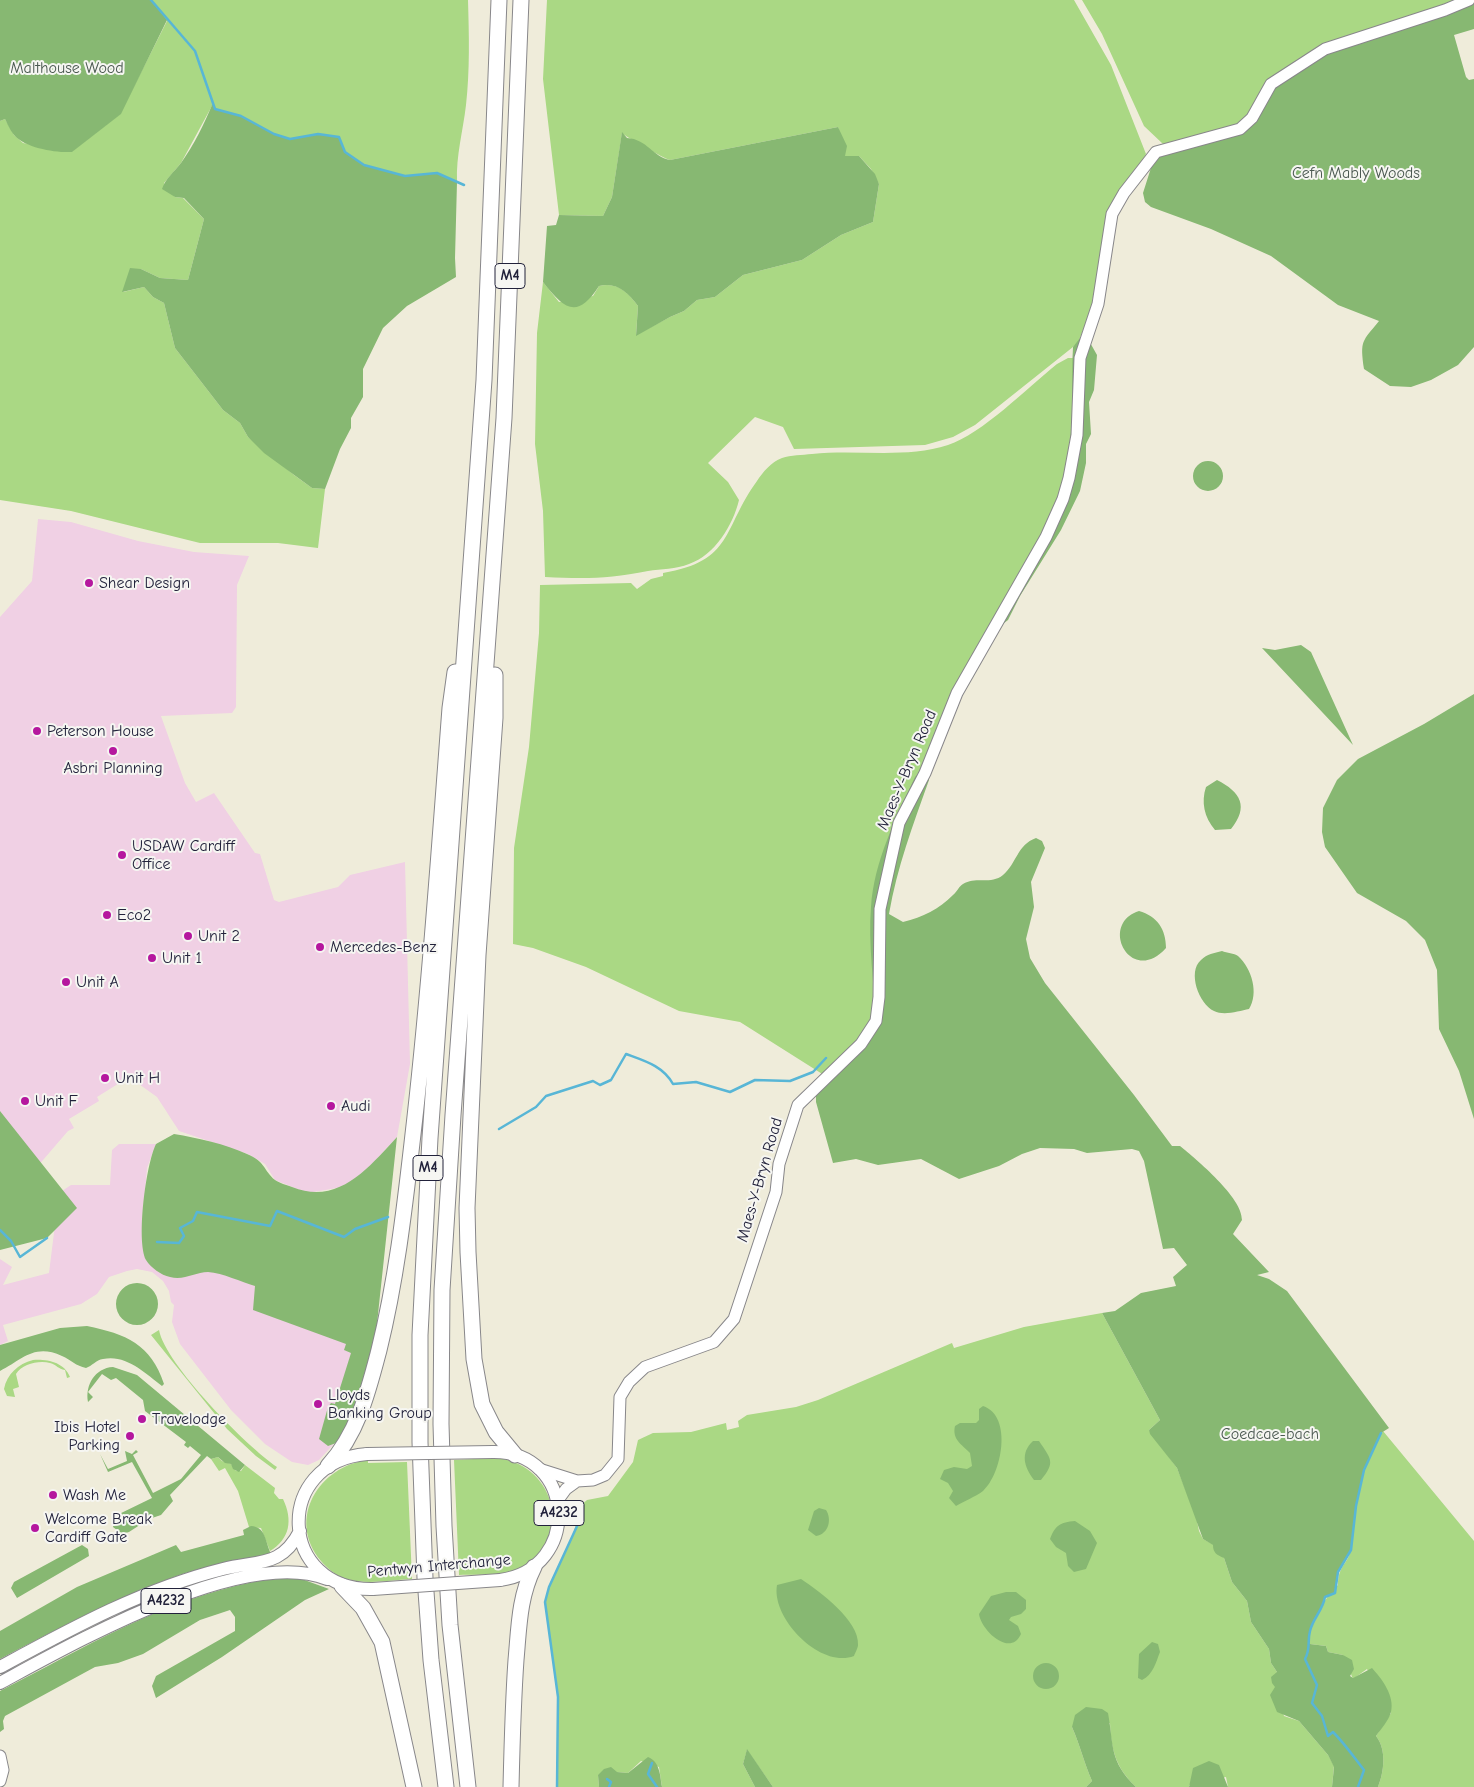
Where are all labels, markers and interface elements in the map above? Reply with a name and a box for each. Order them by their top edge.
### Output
park label: Malthouse Wood [10,58,124,78]
park label: Cefn Mably Woods [1292,163,1420,183]
road number: M4 [495,264,525,288]
place label: Shear Design [99,573,190,593]
marker: Shear Design [83,577,95,589]
street label: Maes-Y-Bryn Road [873,707,941,833]
place label: Peterson House [47,721,154,741]
marker: Peterson House [31,725,43,737]
marker: Asbri Planning [107,745,119,757]
place label: Asbri Planning [63,758,163,778]
place label: USDAW Cardiff Office [132,836,235,874]
marker: USDAW Cardiff Office [116,849,128,861]
place label: Eco2 [117,905,151,925]
marker: Eco2 [101,909,113,921]
place label: Unit 2 [198,926,240,946]
marker: Unit 2 [182,930,194,942]
place label: Mercedes-Benz [330,937,436,957]
marker: Mercedes-Benz [314,941,326,953]
place label: Unit 1 [162,948,202,968]
marker: Unit 1 [146,952,158,964]
place label: Unit A [76,972,119,992]
marker: Unit A [60,976,72,988]
place label: Unit H [115,1068,160,1088]
marker: Unit H [99,1072,111,1084]
place label: Unit F [35,1091,78,1111]
marker: Unit F [19,1095,31,1107]
place label: Audi [341,1096,371,1116]
marker: Audi [325,1100,337,1112]
street label: Maes-Y-Bryn Road [733,1116,787,1244]
road number: M4 [413,1156,443,1180]
place label: Lloyds Banking Group [328,1385,432,1423]
marker: Lloyds Banking Group [312,1398,324,1410]
place label: Travelodge [152,1409,226,1429]
marker: Travelodge [136,1413,148,1425]
place label: Ibis Hotel Parking [54,1417,120,1455]
park label: Coedcae-bach [1221,1424,1319,1444]
marker: Ibis Hotel Parking [124,1430,136,1442]
place label: Wash Me [63,1485,126,1505]
marker: Wash Me [47,1489,59,1501]
road number: A4232 [534,1500,584,1526]
place label: Welcome Break Cardiff Gate [45,1509,152,1547]
marker: Welcome Break Cardiff Gate [29,1522,41,1534]
street label: Pentwyn Interchange [367,1550,511,1582]
road number: A4232 [141,1588,191,1614]

